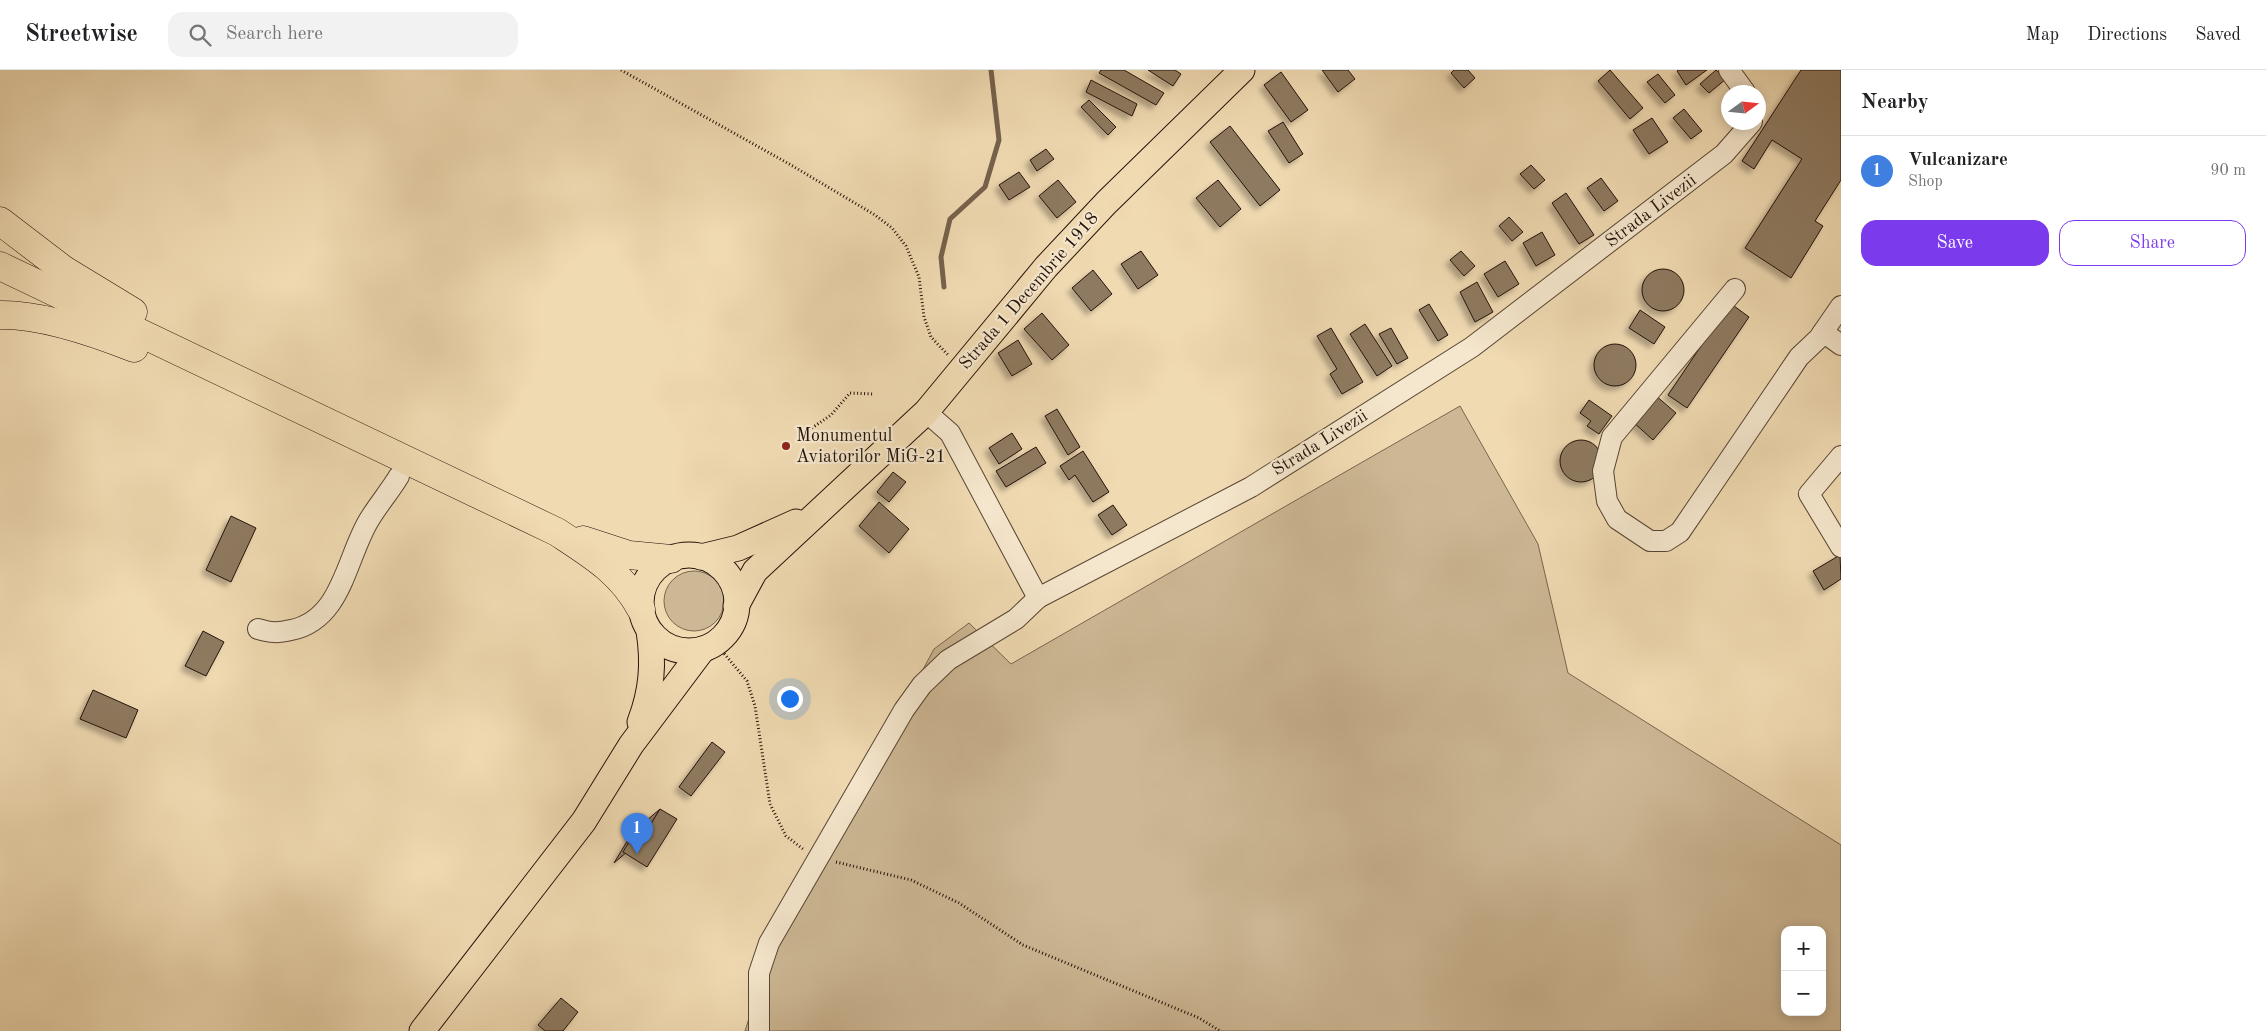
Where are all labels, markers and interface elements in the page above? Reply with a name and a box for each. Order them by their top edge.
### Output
search box [168,12,518,57]
icon: search [186,21,214,49]
text: Streetwise [25,23,138,47]
text: Search here [226,25,323,44]
text: Map [2026,26,2059,44]
text: Directions [2087,26,2167,44]
text: Saved [2195,26,2241,44]
north arrow [1721,85,1766,130]
text: Nearby [1861,92,1929,113]
text: Vulcanizare [1908,151,2008,170]
text: 1 [1872,163,1882,179]
text: 90 m [2210,163,2246,179]
street label: Strada Livezii [1602,171,1700,251]
text: Shop [1908,174,1943,190]
street label: Strada 1 Decembrie 1918 [956,209,1102,373]
button: Save [1861,220,2049,266]
button: Share [2059,220,2246,266]
street label: Strada Livezii [1269,407,1371,479]
place label: Monumentul Aviatorilor MiG-21 [796,427,946,466]
marker: Monumentul Aviatorilor MiG-21 [780,440,792,452]
your location [777,686,803,712]
pin: 1 [621,813,653,854]
map controls [1781,926,1826,1016]
button: + [1781,926,1826,971]
button: − [1781,971,1826,1016]

